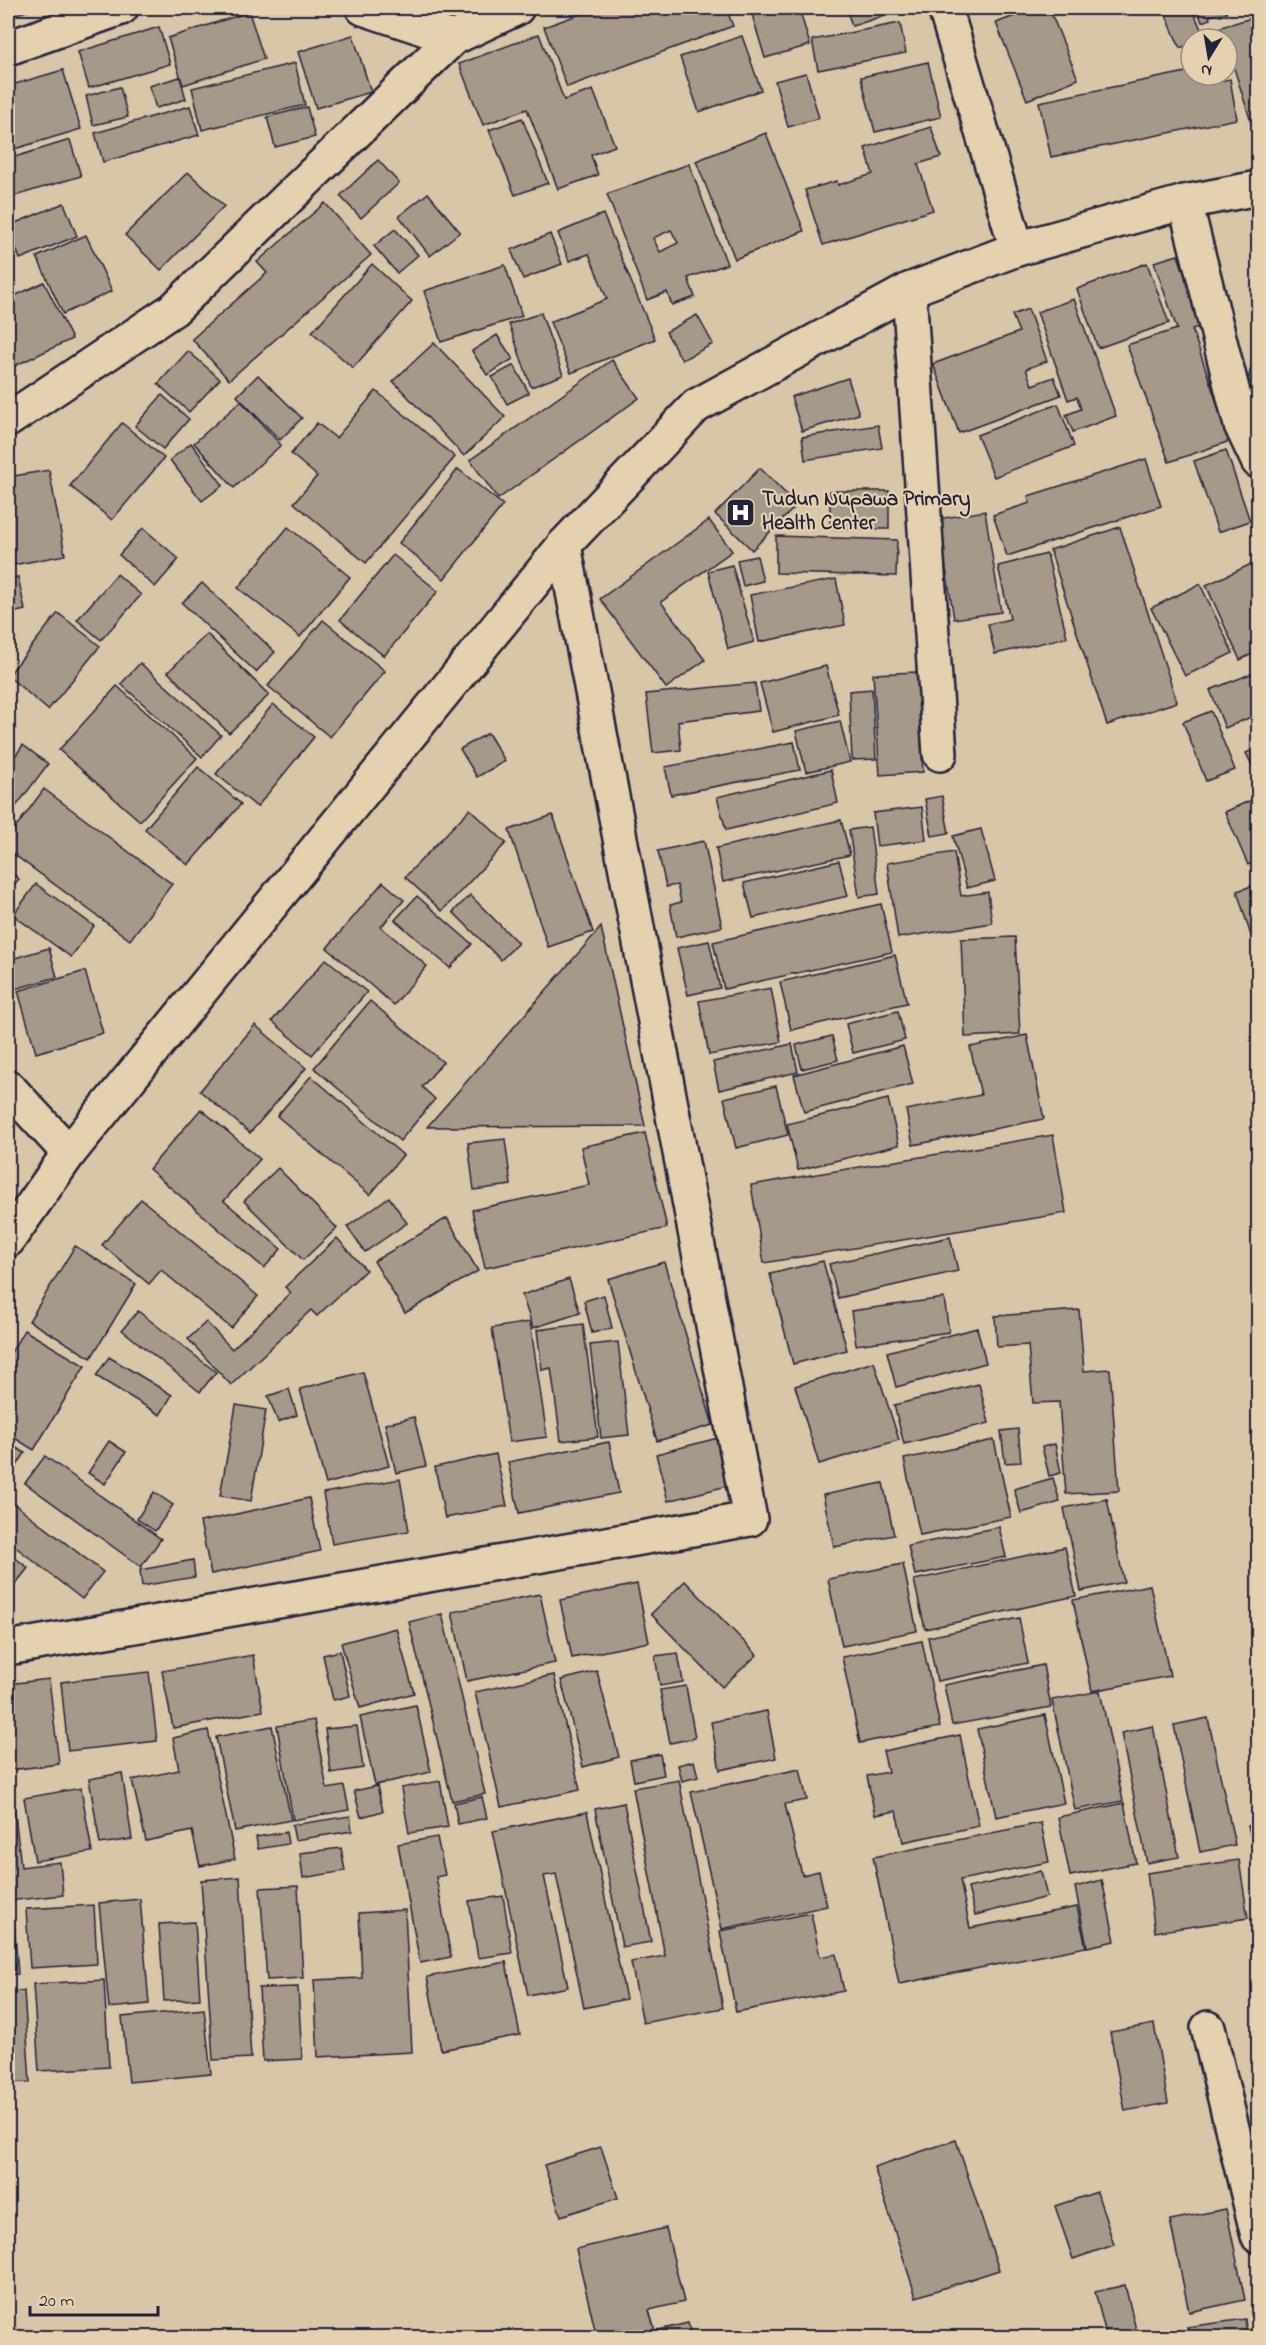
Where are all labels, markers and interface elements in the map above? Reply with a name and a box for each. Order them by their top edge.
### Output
north arrow [1179,27,1239,87]
text: N [1199,57,1214,83]
place label: Tudun Nupawa Primary Health Center [762,485,971,539]
hospital icon: Tudun Nupawa Primary Health Center [725,496,757,528]
scale bar [30,2279,158,2317]
text: 20 m [39,2289,74,2315]

